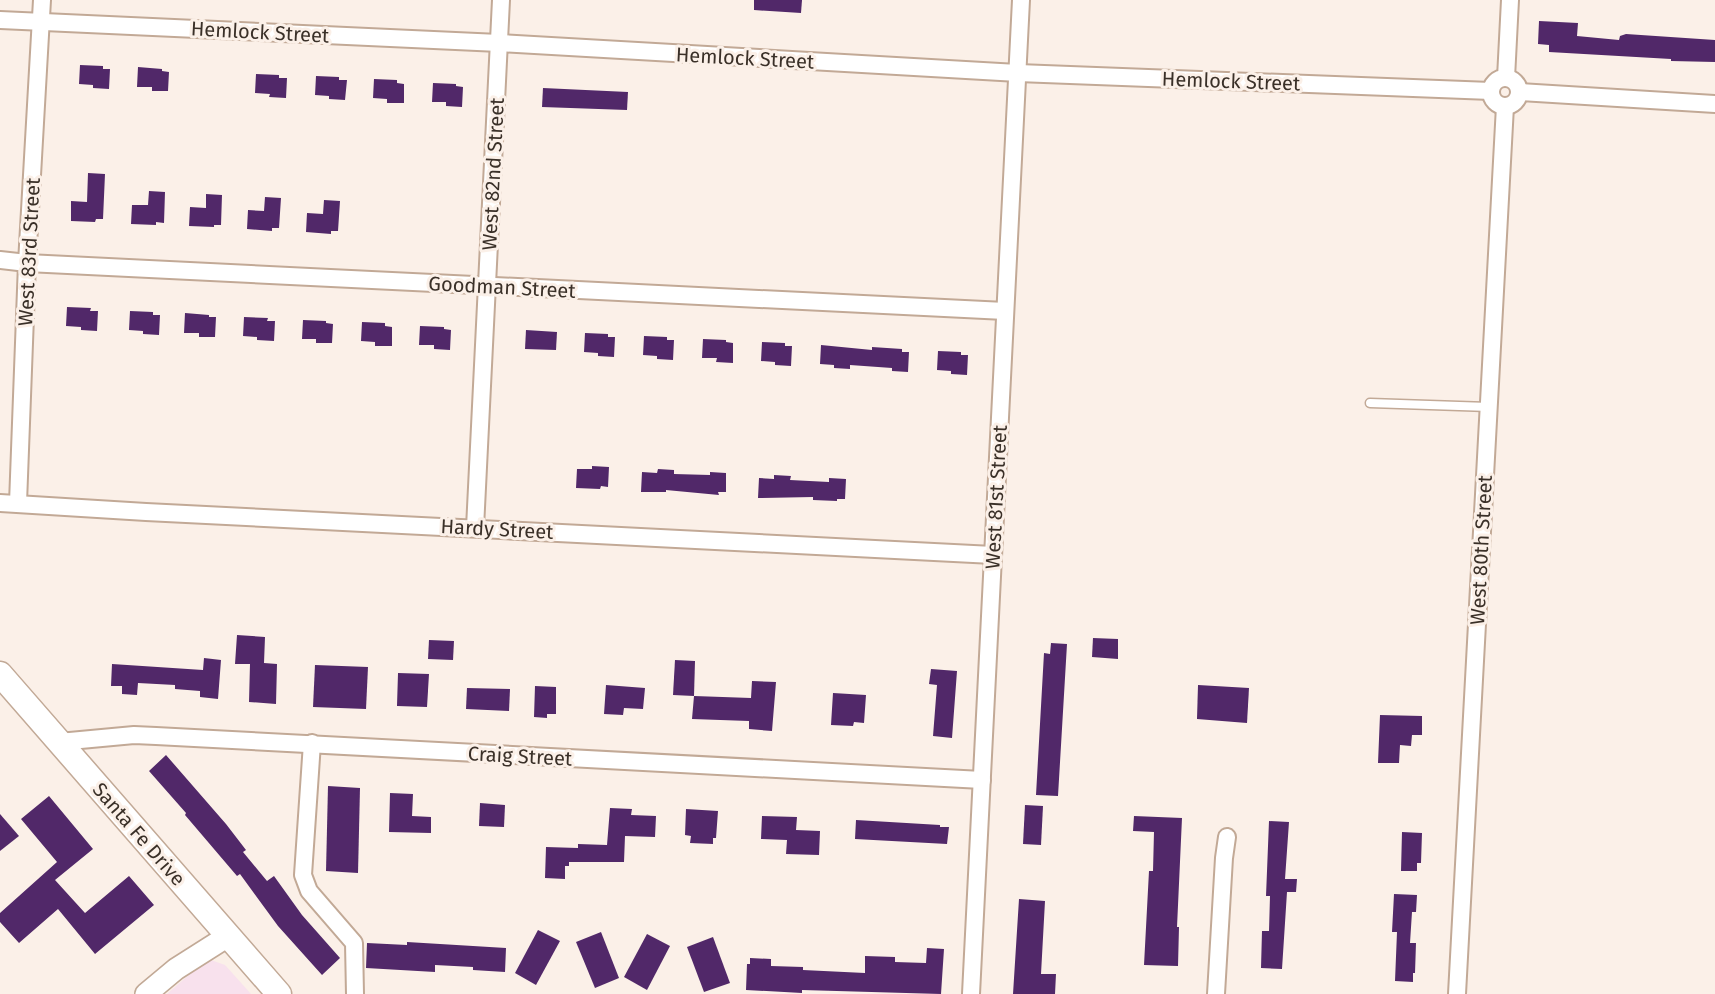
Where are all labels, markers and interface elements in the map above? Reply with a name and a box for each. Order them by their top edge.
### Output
street label: Hemlock Street [190,16,331,48]
street label: Hemlock Street [675,42,816,74]
street label: Hemlock Street [1161,67,1301,95]
street label: West 82nd Street [477,96,509,251]
street label: West 83rd Street [13,176,45,327]
street label: Goodman Street [428,271,577,303]
street label: West 81st Street [980,424,1012,570]
street label: West 80th Street [1465,474,1497,625]
street label: Hardy Street [440,514,555,544]
street label: Craig Street [467,741,574,771]
street label: Santa Fe Drive [88,777,190,891]

